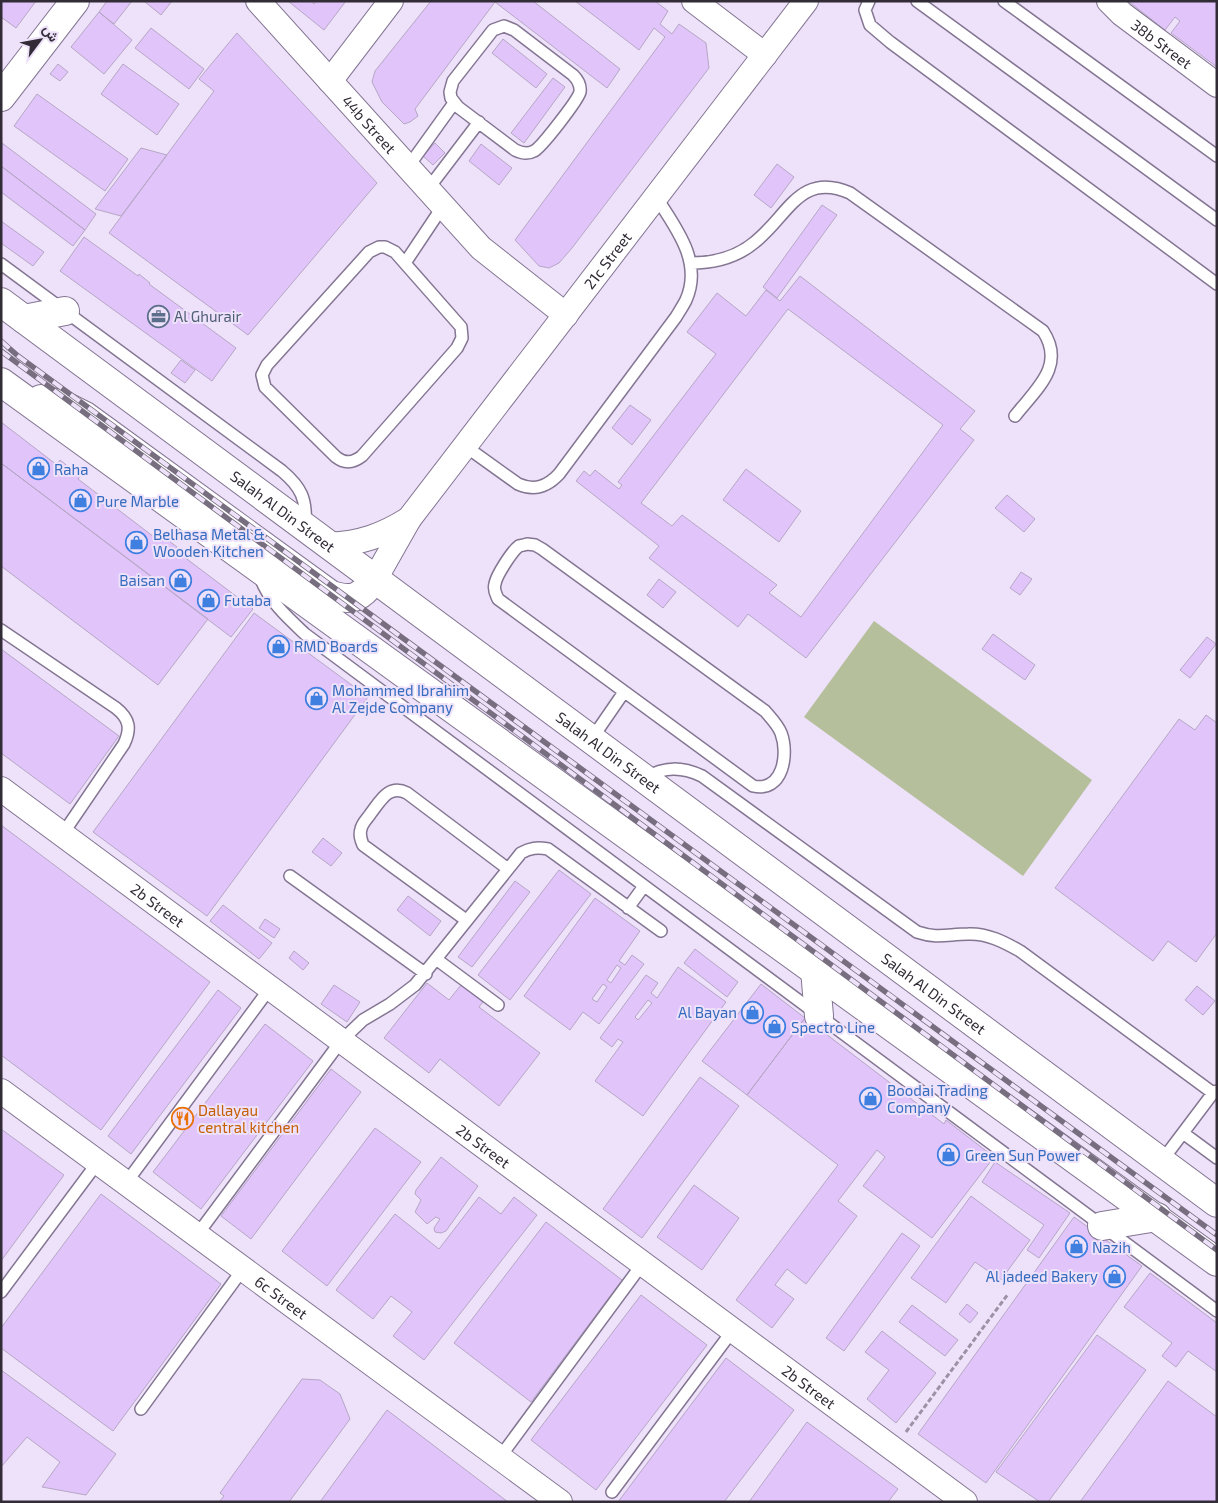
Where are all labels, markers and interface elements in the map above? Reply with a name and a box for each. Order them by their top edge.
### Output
north arrow [15,15,65,65]
street label: 38b Street [1128,15,1196,72]
text: ش [39,21,63,45]
street label: 44b Street [338,91,400,157]
street label: 21c Street [580,228,635,292]
office icon: Al Ghurair [146,304,170,328]
place label: Al Ghurair [174,307,241,325]
shop icon: Raha [26,457,50,481]
place label: Raha [54,460,88,478]
street label: Salah Al Din Street [227,466,339,556]
shop icon: Pure Marble [68,489,92,513]
place label: Pure Marble [96,492,179,510]
place label: Belhasa Metal & Wooden Kitchen [153,525,265,560]
shop icon: Belhasa Metal & Wooden Kitchen [125,531,149,555]
shop icon: Baisan [169,568,193,592]
place label: Baisan [119,571,165,589]
shop icon: Futaba [196,588,220,612]
place label: Futaba [224,591,271,609]
shop icon: RMD Boards [266,634,290,658]
place label: RMD Boards [294,637,378,655]
place label: Mohammed Ibrahim Al Zejde Company [332,681,469,717]
shop icon: Mohammed Ibrahim Al Zejde Company [304,687,328,711]
street label: Salah Al Din Street [553,708,664,797]
street label: 2b Street [127,879,188,931]
street label: Salah Al Din Street [878,949,990,1038]
shop icon: Al Bayan [741,1000,765,1024]
place label: Al Bayan [678,1003,737,1021]
shop icon: Spectro Line [763,1015,787,1039]
place label: Spectro Line [791,1018,875,1036]
place label: Boodai Trading Company [887,1081,988,1116]
shop icon: Boodai Trading Company [859,1087,883,1111]
place label: Dallayau central kitchen [198,1101,299,1136]
restaurant icon: Dallayau central kitchen [170,1107,194,1131]
street label: 2b Street [453,1120,514,1172]
shop icon: Green Sun Power [937,1143,961,1167]
place label: Green Sun Power [965,1146,1081,1164]
shop icon: Nazih [1064,1235,1088,1259]
place label: Nazih [1092,1238,1131,1256]
shop icon: Al jadeed Bakery [1102,1264,1126,1288]
place label: Al jadeed Bakery [986,1267,1098,1286]
street label: 6c Street [251,1272,312,1323]
street label: 2b Street [779,1361,840,1412]

